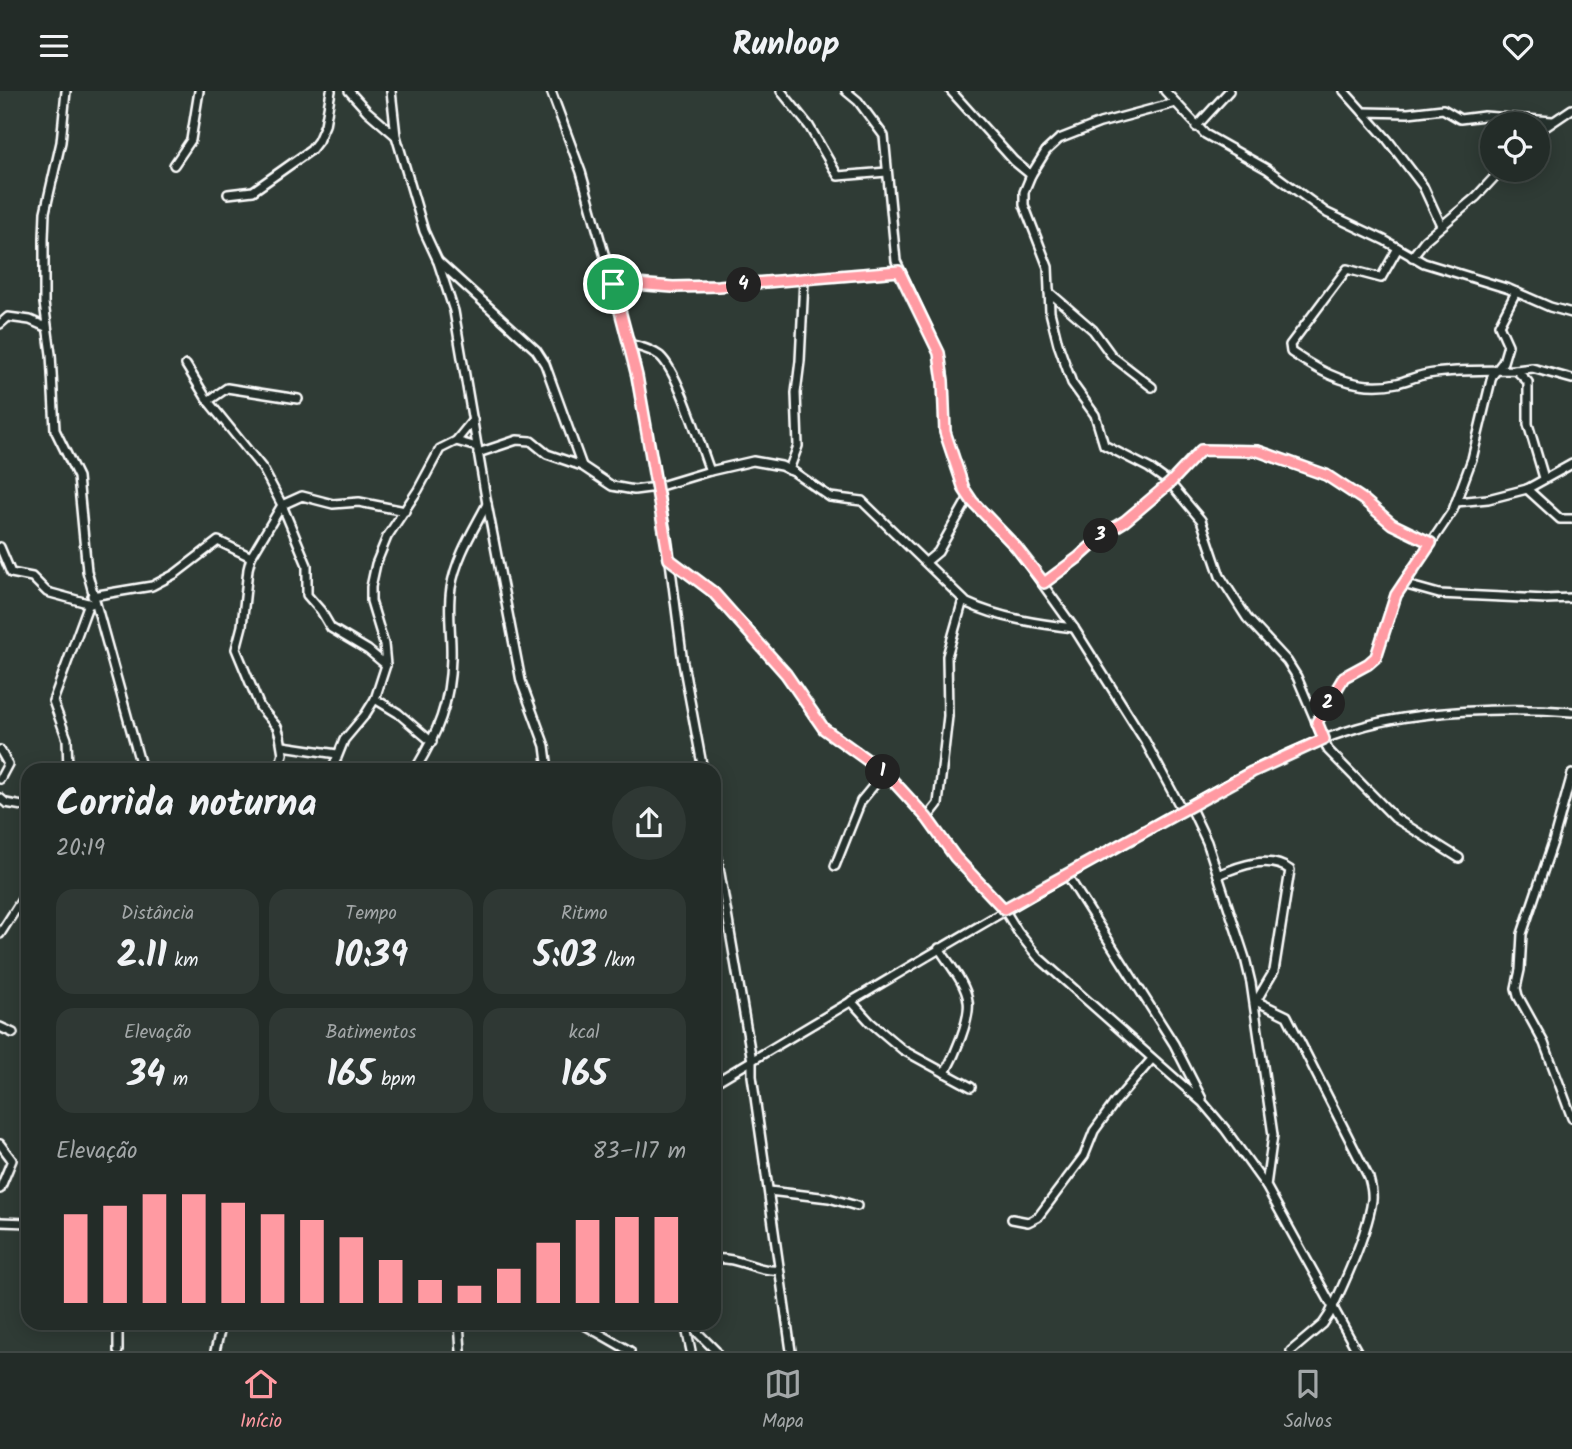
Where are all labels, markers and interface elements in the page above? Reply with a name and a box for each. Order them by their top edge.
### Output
text: Runloop [732,20,840,71]
icon: menu [35,27,73,65]
icon: heart [1499,27,1537,65]
map controls [1480,112,1550,182]
button: locate [1480,112,1550,182]
pin [583,254,643,314]
icon: arrive [594,265,632,303]
pin: 4 [726,267,762,303]
text: 4 [738,269,749,299]
pin: 3 [1084,519,1118,553]
text: 3 [1095,520,1106,550]
pin: 2 [1310,687,1346,721]
text: 2 [1322,688,1333,718]
pin: 1 [866,755,900,789]
text: 1 [880,756,885,786]
text: Corrida noturna [56,775,317,835]
button: share [612,786,686,860]
text: 20:19 [56,831,105,867]
text: Distância [121,899,194,929]
text: Tempo [345,899,397,929]
text: Ritmo [561,899,608,929]
text: 2.11 [117,929,167,985]
text: 10:39 [334,929,408,985]
text: 5:03 [533,929,597,985]
text: km [167,946,198,976]
text: /km [597,946,635,976]
text: Elevação [124,1018,191,1048]
text: Batimentos [326,1018,416,1048]
text: kcal [569,1018,600,1048]
text: 34 [127,1048,165,1104]
text: 165 [326,1048,374,1104]
text: 165 [561,1048,608,1104]
text: m [165,1065,188,1095]
text: bpm [374,1065,416,1095]
text: Elevação [56,1134,138,1170]
text: 83–117 m [592,1134,686,1170]
tab: Início [240,1365,282,1437]
tab: Mapa [762,1365,804,1437]
tab: Salvos [1284,1365,1332,1437]

